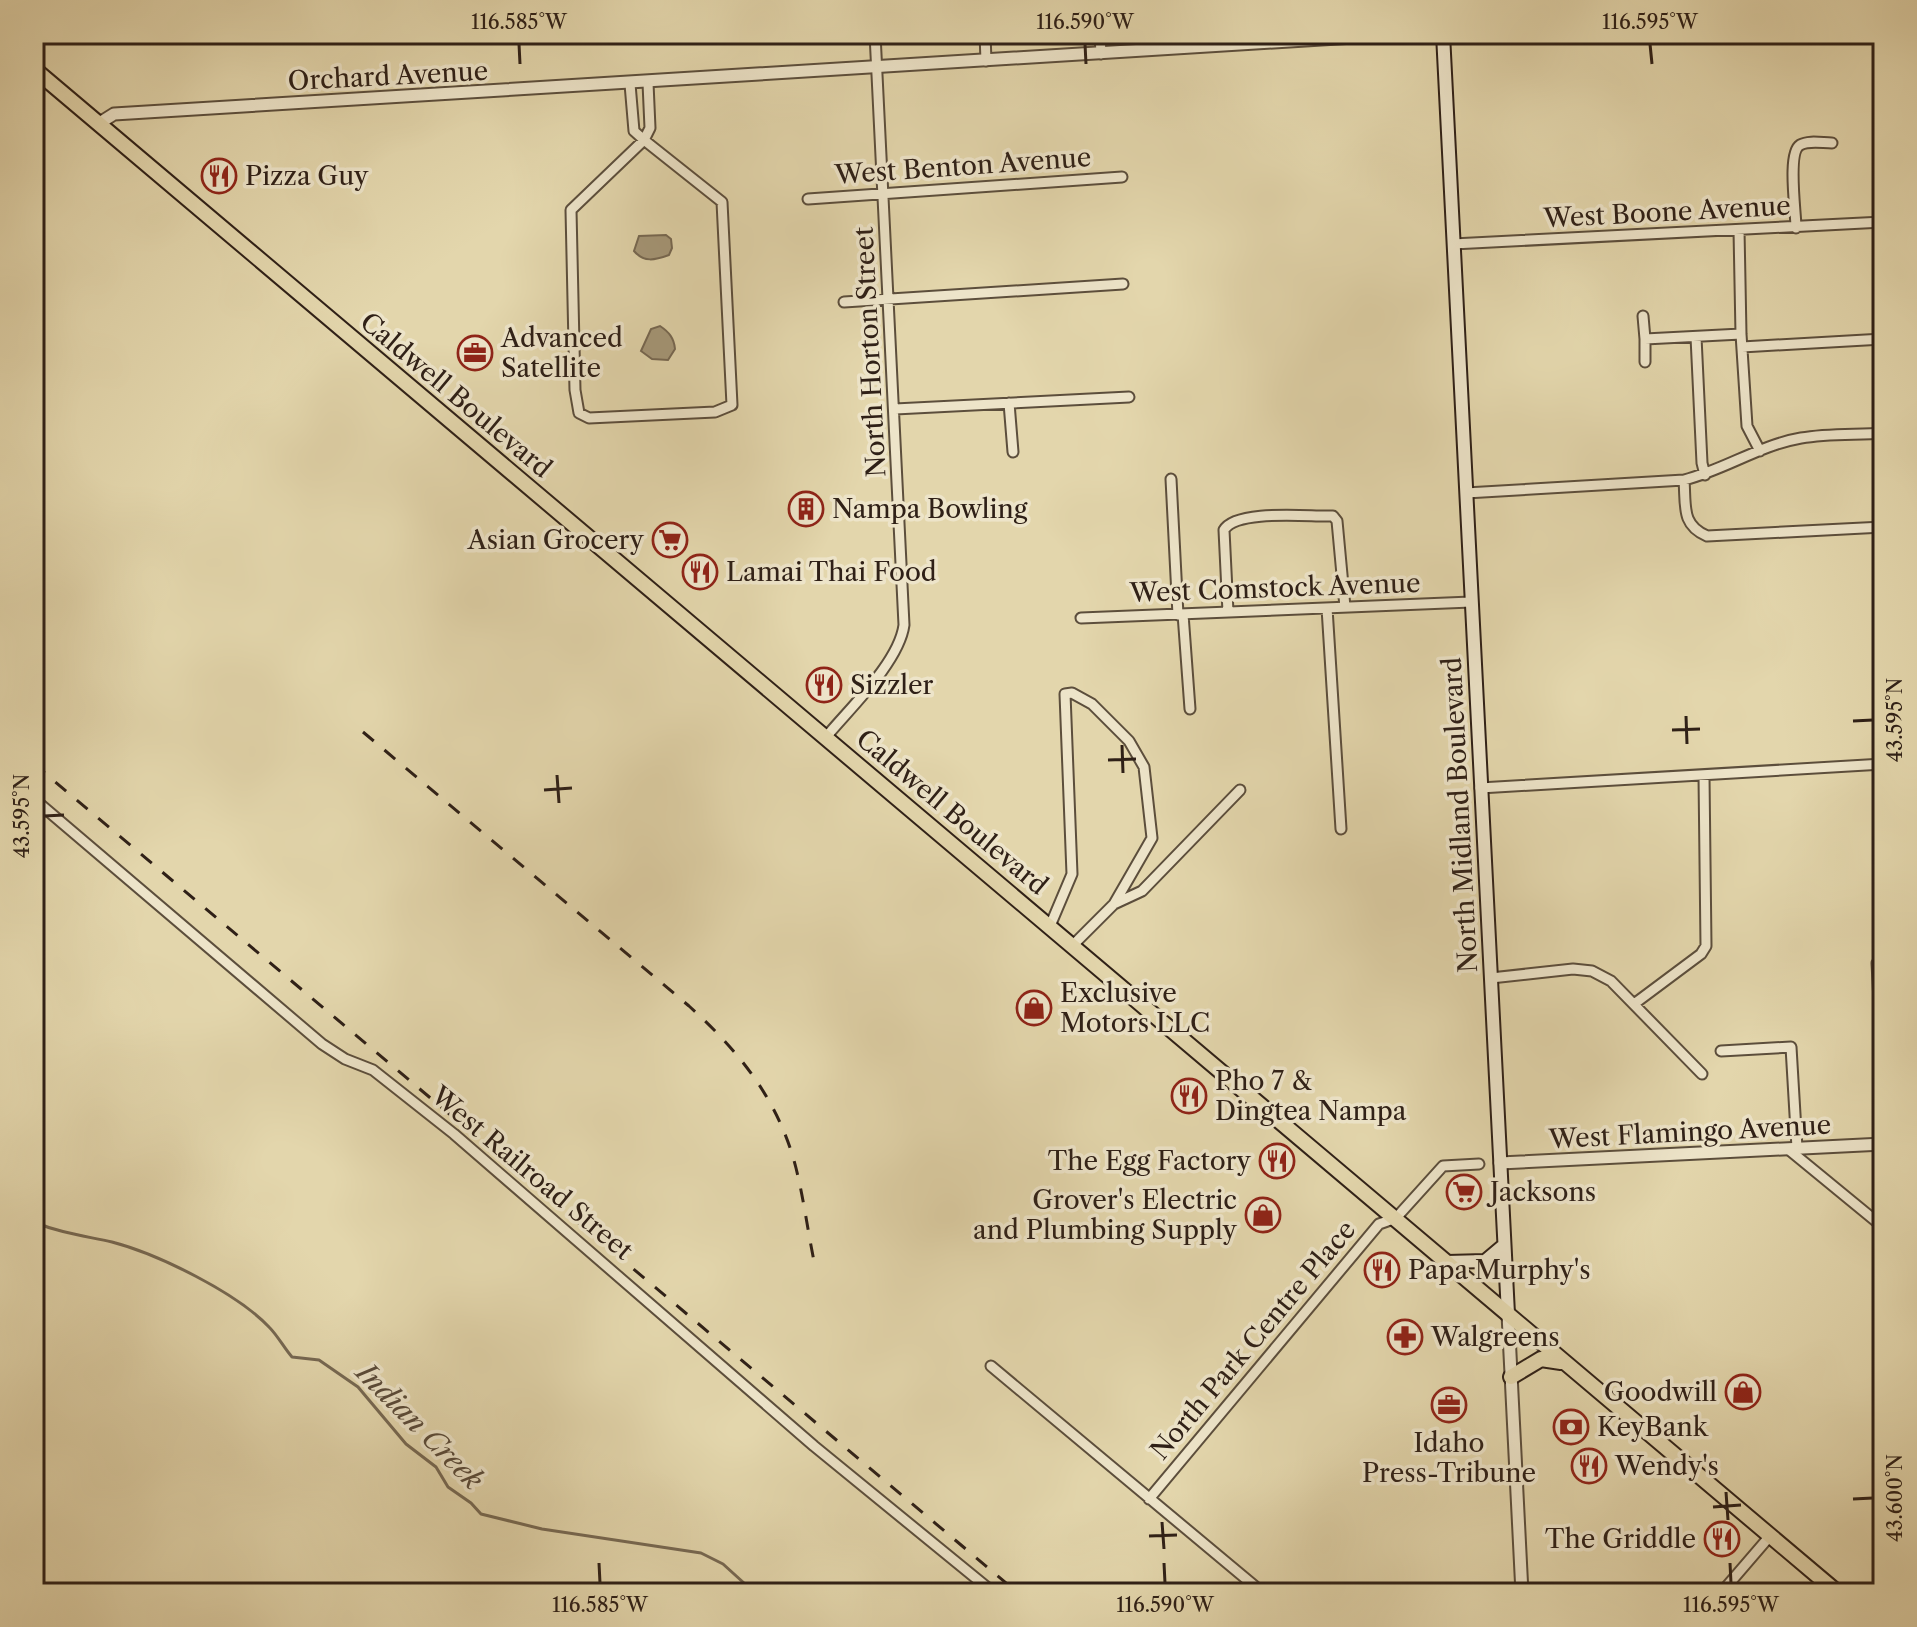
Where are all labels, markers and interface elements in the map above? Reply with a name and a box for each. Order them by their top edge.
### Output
text: 116.585°W [471,10,568,34]
text: 116.590°W [1036,10,1135,34]
text: 116.595°W [1602,10,1699,34]
street label: Orchard Avenue [287,55,489,97]
street label: West Benton Avenue [833,141,1092,191]
restaurant icon: Pizza Guy [200,157,238,195]
place label: Pizza Guy [245,160,369,192]
street label: West Boone Avenue [1542,190,1791,235]
street label: North Horton Street [847,225,893,478]
street label: Caldwell Boulevard [354,306,558,485]
place label: Advanced Satellite [500,322,623,384]
office icon: Advanced Satellite [456,334,494,372]
building icon: Nampa Bowling [787,490,825,528]
place label: Nampa Bowling [832,493,1028,525]
supermarket icon: Asian Grocery [651,521,689,559]
place label: Asian Grocery [466,524,645,556]
restaurant icon: Lamai Thai Food [681,553,719,591]
place label: Lamai Thai Food [726,556,937,588]
street label: West Comstock Avenue [1128,567,1421,609]
street label: North Midland Boulevard [1436,656,1484,974]
restaurant icon: Sizzler [805,666,843,704]
place label: Sizzler [850,669,934,701]
text: 43.595°N [1883,678,1907,762]
street label: Caldwell Boulevard [850,723,1054,902]
text: 43.595°N [10,774,34,858]
place label: Exclusive Motors LLC [1060,977,1210,1039]
shop icon: Exclusive Motors LLC [1015,989,1053,1027]
place label: Pho 7 & Dingtea Nampa [1215,1065,1407,1127]
restaurant icon: Pho 7 & Dingtea Nampa [1170,1077,1208,1115]
street label: West Railroad Street [424,1079,640,1267]
street label: West Flamingo Avenue [1547,1109,1832,1155]
restaurant icon: The Egg Factory [1258,1142,1296,1180]
place label: The Egg Factory [1048,1145,1252,1177]
supermarket icon: Jacksons [1445,1173,1483,1211]
place label: Jacksons [1486,1176,1596,1208]
place label: Grover's Electric and Plumbing Supply [973,1184,1238,1246]
shop icon: Grover's Electric and Plumbing Supply [1244,1196,1282,1234]
street label: North Park Centre Place [1144,1214,1362,1466]
restaurant icon: Papa Murphy's [1363,1251,1401,1289]
place label: Papa Murphy's [1408,1254,1591,1286]
pharmacy icon: Walgreens [1386,1318,1424,1356]
place label: Walgreens [1430,1321,1560,1353]
water label: Indian Creek [348,1354,491,1497]
shop icon: Goodwill [1724,1373,1762,1411]
place label: Goodwill [1604,1376,1717,1408]
office icon: Idaho Press-Tribune [1430,1386,1468,1424]
bank icon: KeyBank [1552,1408,1590,1446]
place label: KeyBank [1597,1411,1709,1443]
place label: Idaho Press-Tribune [1362,1427,1536,1489]
restaurant icon: Wendy's [1570,1447,1608,1485]
place label: Wendy's [1614,1450,1719,1482]
text: 43.600°N [1883,1454,1907,1542]
restaurant icon: The Griddle [1703,1520,1741,1558]
place label: The Griddle [1545,1523,1696,1555]
text: 116.585°W [552,1593,649,1617]
text: 116.590°W [1116,1593,1215,1617]
text: 116.595°W [1683,1593,1780,1617]

